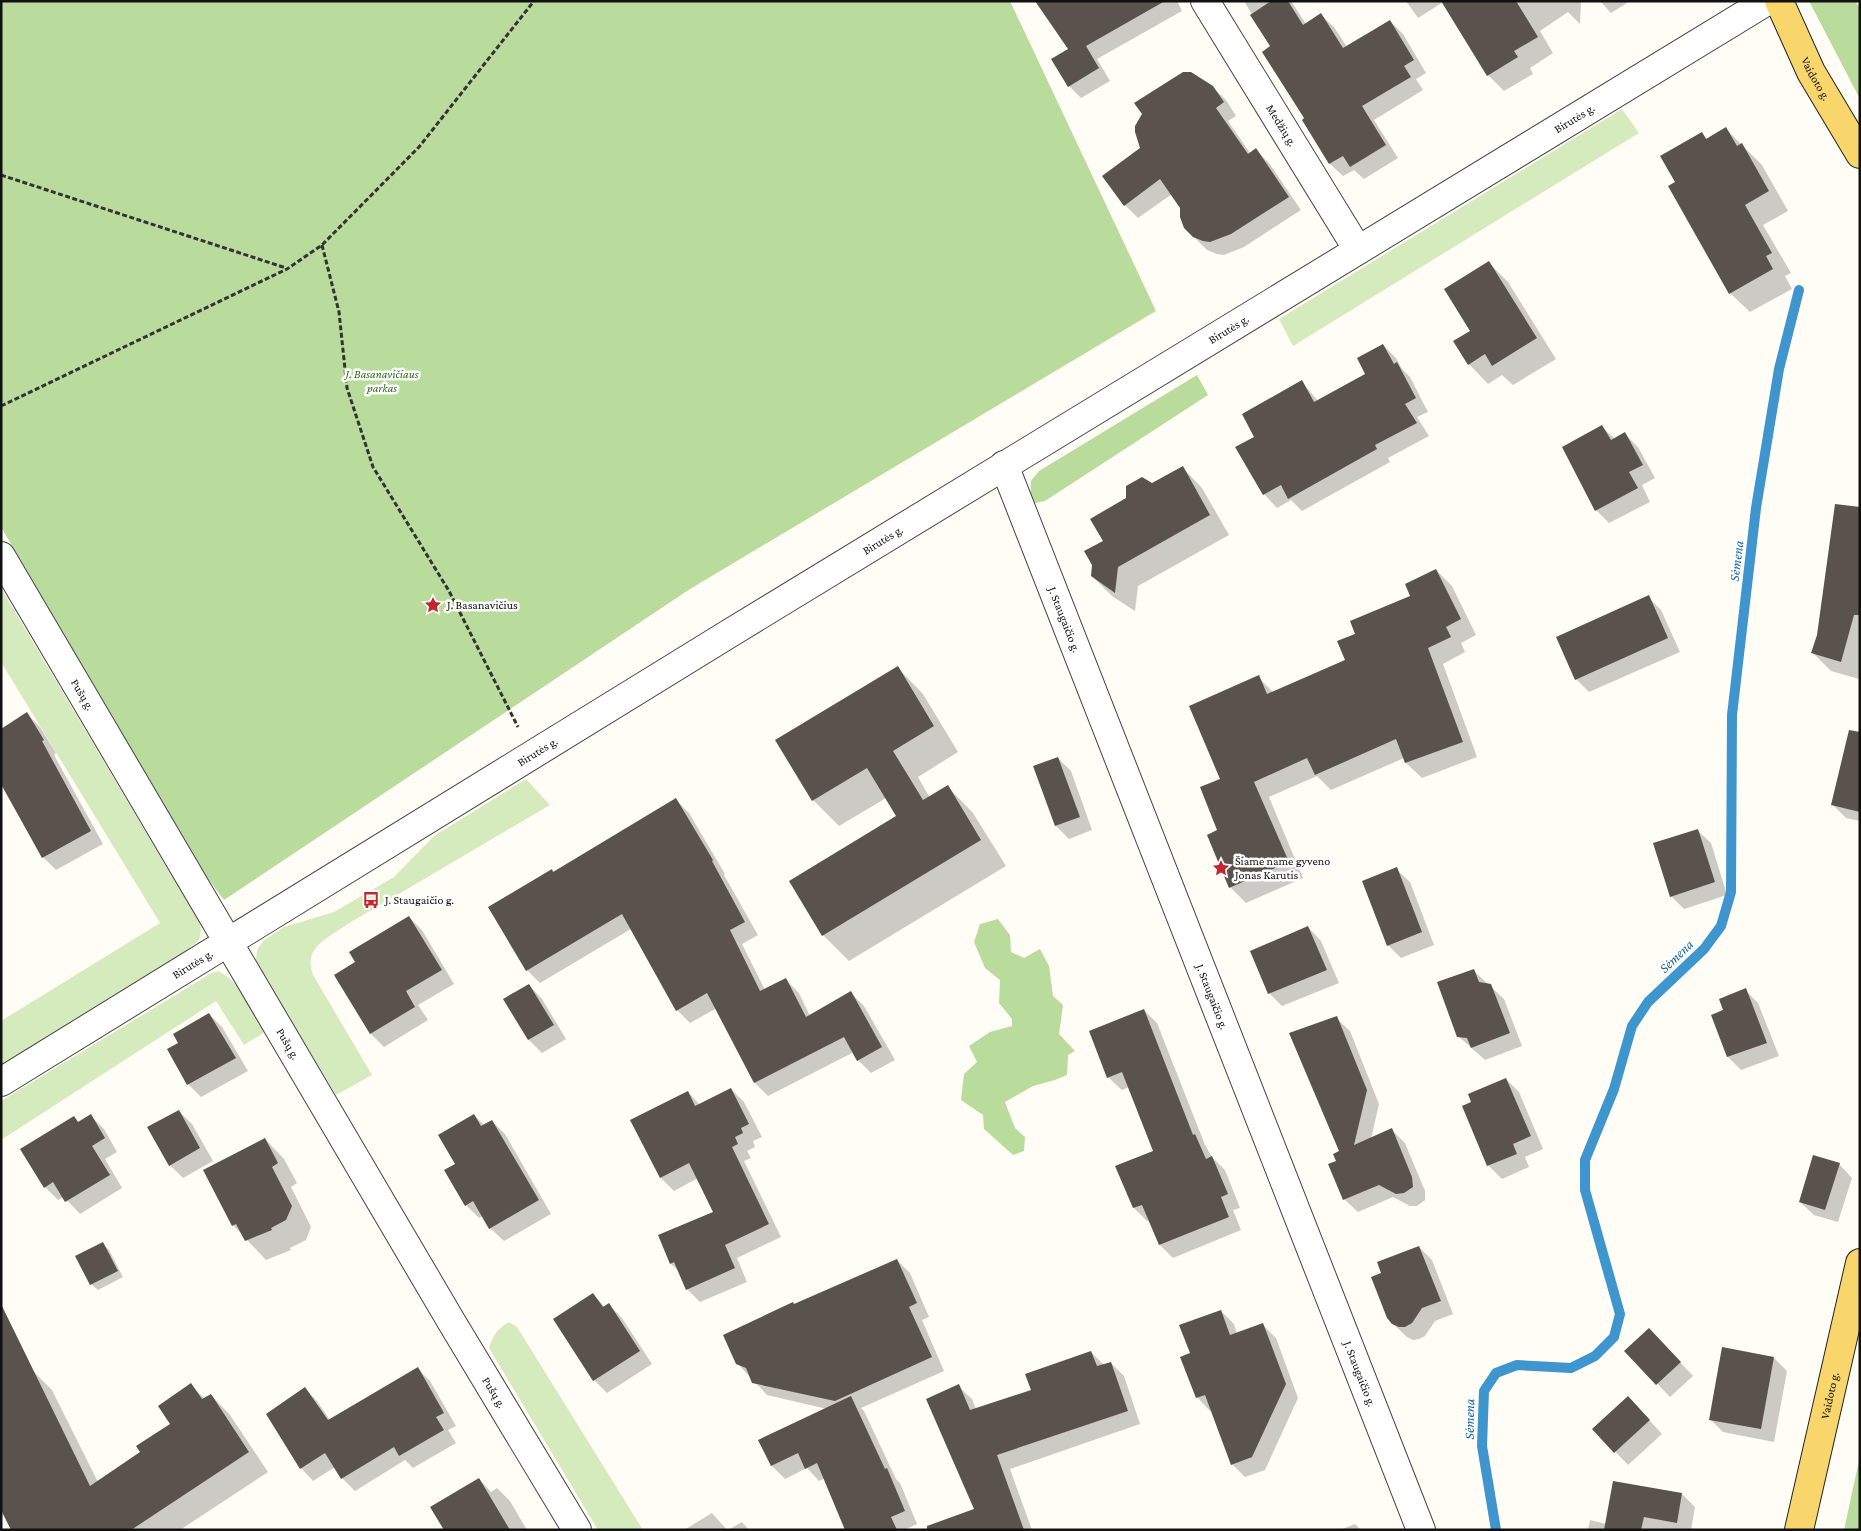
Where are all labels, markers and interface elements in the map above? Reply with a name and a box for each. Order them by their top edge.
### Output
street label: Vaidoto g. [1798,55,1834,103]
street label: Birutės g. [1552,101,1597,136]
street label: Medžių g. [1263,102,1300,149]
street label: Birutės g. [1206,311,1252,347]
park label: J. Basanavičiaus parkas [344,367,419,395]
street label: Birutės g. [860,522,906,558]
water label: Sėmena [1726,539,1746,582]
street label: J. Staugaičio g. [1045,584,1084,655]
place icon: J. Basanavičius [423,595,443,615]
place label: J. Basanavičius [446,598,518,612]
street label: Pušų g. [68,677,97,713]
street label: Birutės g. [515,734,560,769]
place label: Šiame name gyveno Jonas Karutis [1234,854,1330,882]
place icon: Šiame name gyveno Jonas Karutis [1211,858,1231,878]
bus stop icon: J. Staugaičio g. [361,890,381,910]
place label: J. Staugaičio g. [384,893,454,907]
water label: Sėmena [1656,936,1697,976]
street label: Birutės g. [170,946,216,982]
street label: J. Staugaičio g. [1193,961,1231,1032]
street label: Pušų g. [273,1026,303,1062]
street label: J. Staugaičio g. [1340,1338,1379,1409]
street label: Vaidoto g. [1818,1370,1842,1420]
street label: Pušų g. [479,1374,509,1411]
water label: Sėmena [1461,1398,1477,1440]

